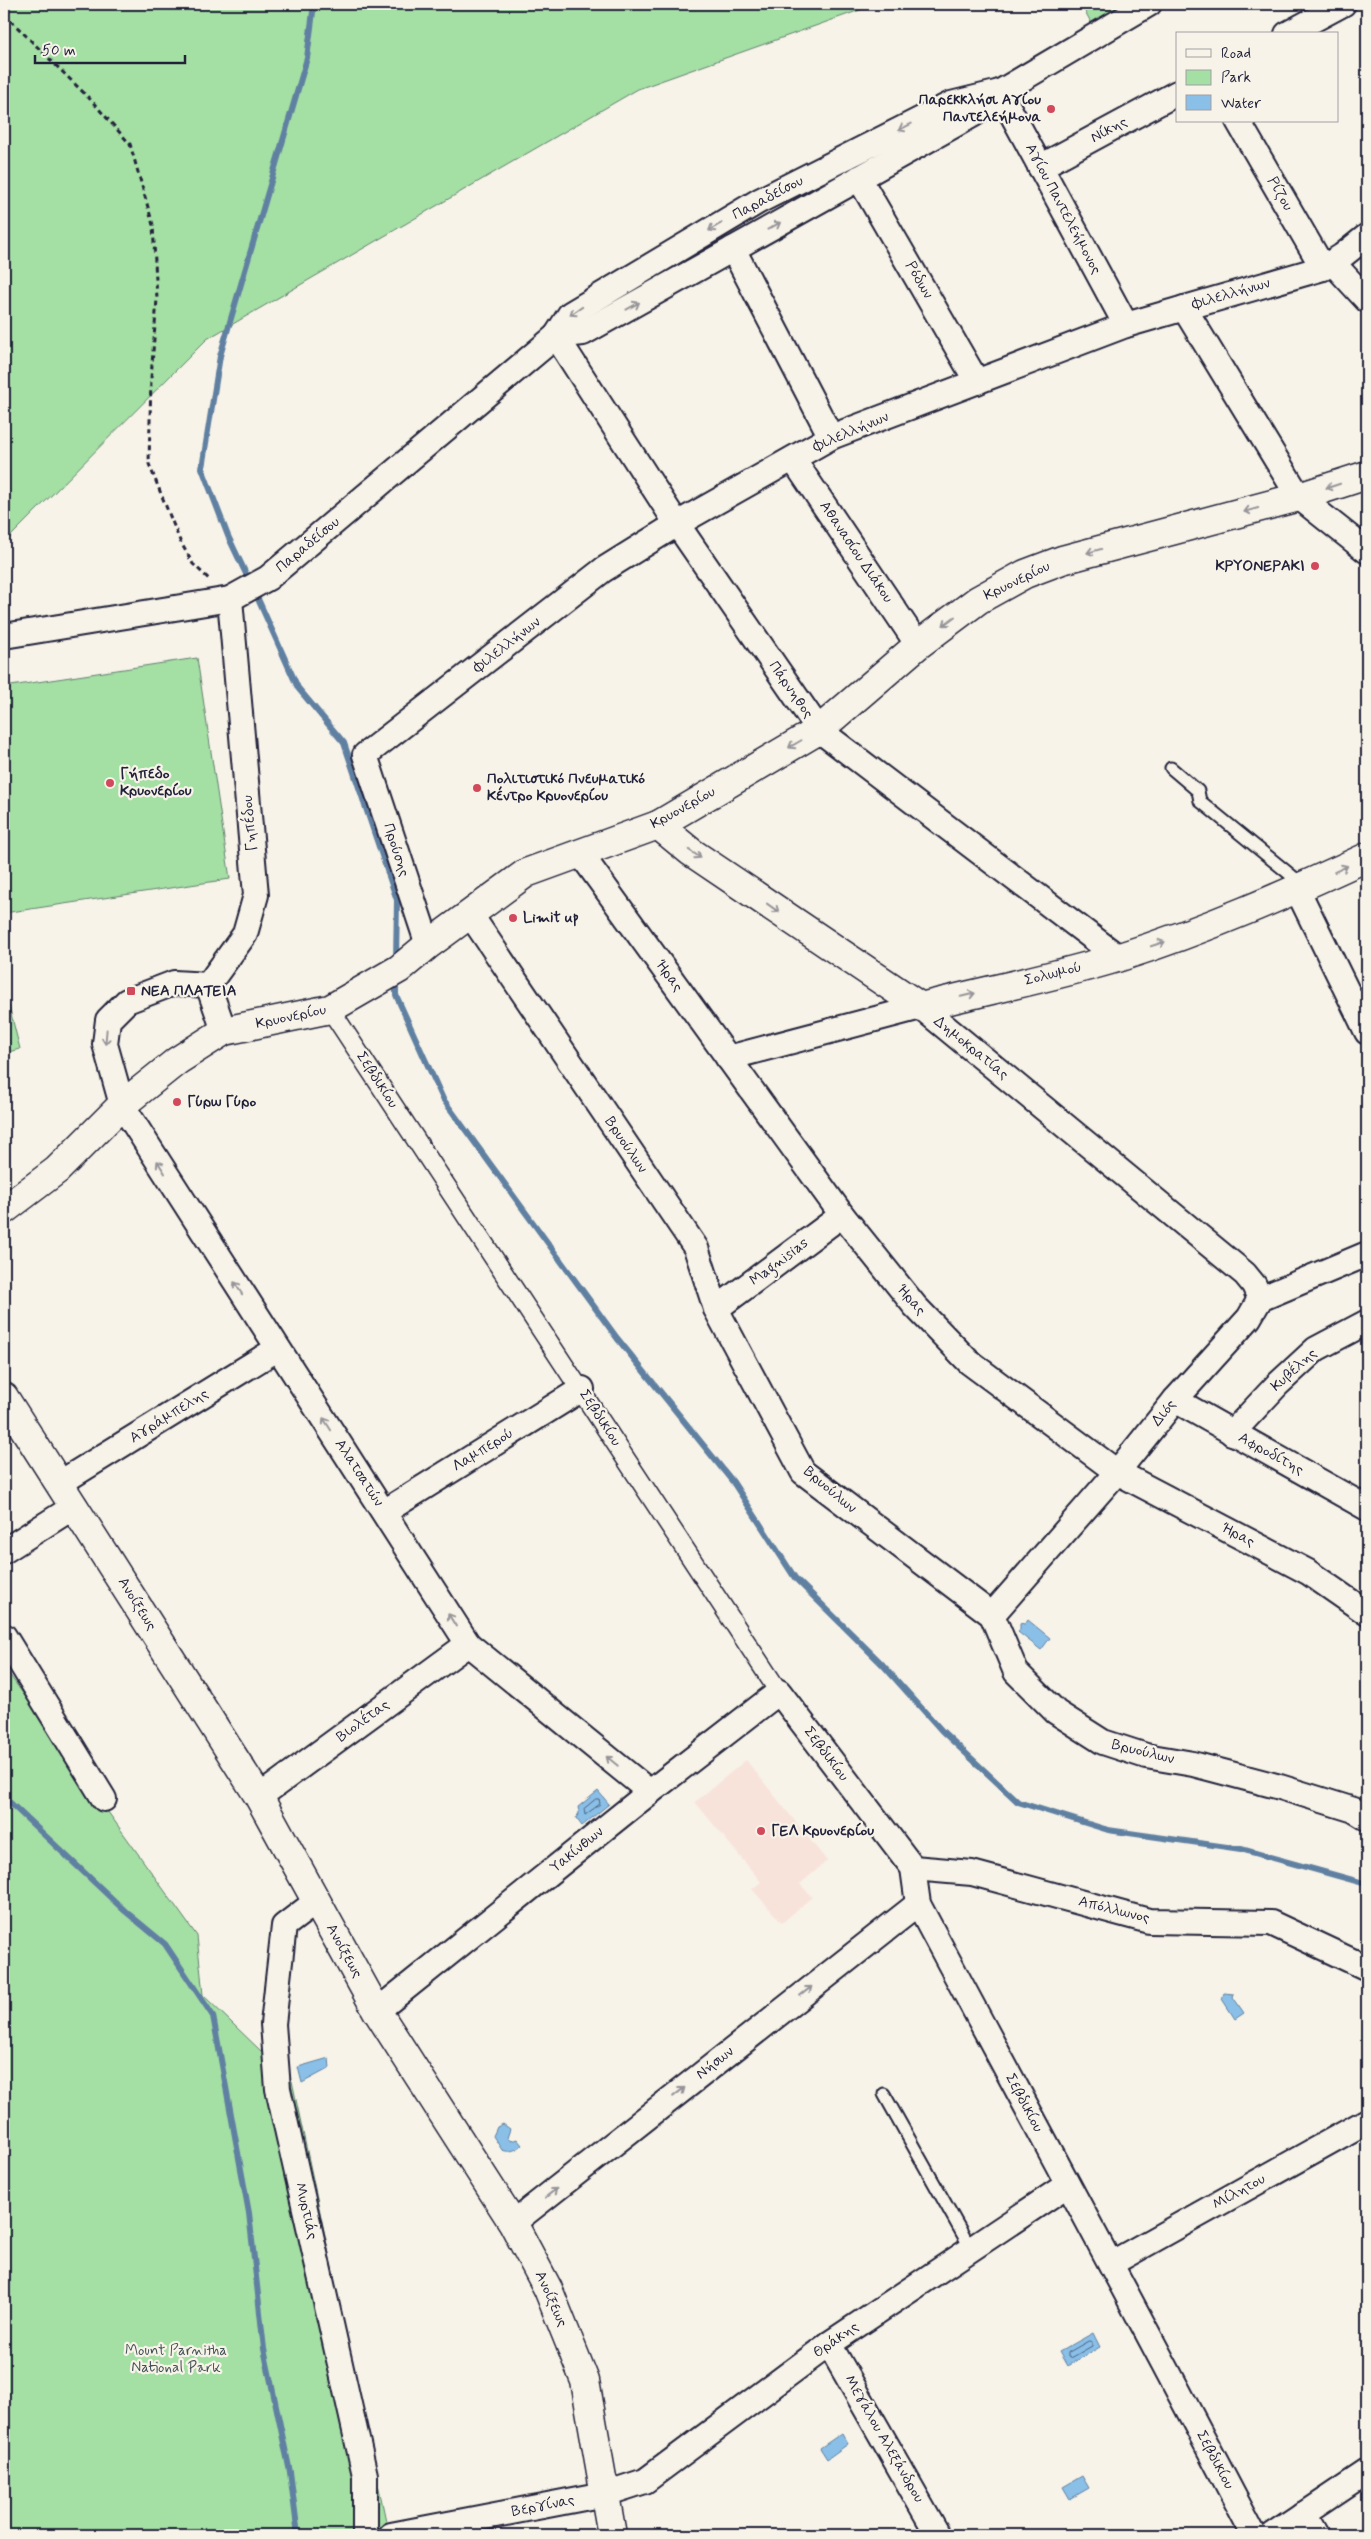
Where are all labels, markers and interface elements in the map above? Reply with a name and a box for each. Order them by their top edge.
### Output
scale bar [35,32,185,64]
legend [1176,32,1338,122]
text: 50 m [42,41,76,61]
text: Road [1221,44,1251,64]
text: Park [1221,68,1251,88]
place label: Παρεκκλήσι Αγίου Παντελεήμονα [919,90,1041,127]
text: Water [1221,94,1261,114]
marker: Παρεκκλήσι Αγίου Παντελεήμονα [1045,103,1057,115]
street label: Νίκης [1087,112,1131,148]
one-way arrow [898,122,913,132]
street label: Αγίου Παντελεήμονος [1020,140,1106,278]
street label: Παραδείσου [729,171,807,225]
street label: Ρίζου [1262,173,1298,215]
one-way arrow [767,221,782,231]
one-way arrow [708,222,723,232]
street label: Ρόδων [900,258,938,303]
street label: Φιλελλήνων [1189,273,1273,315]
one-way arrow [625,300,639,310]
one-way arrow [569,305,583,316]
street label: Φιλελλήνων [809,407,892,457]
one-way arrow [1326,482,1341,491]
street label: Αθανασίου Διάκου [814,497,898,607]
one-way arrow [1244,505,1260,515]
street label: Παραδείσου [272,512,344,578]
one-way arrow [1087,547,1103,556]
street label: Κρυονερίου [980,556,1054,606]
place label: ΚΡΥΟΝΕΡΑΚΙ [1215,556,1305,576]
marker: ΚΡΥΟΝΕΡΑΚΙ [1309,560,1321,572]
street label: Φιλελλήνων [468,612,545,678]
one-way arrow [943,616,956,627]
street label: Πάρνηθος [764,657,818,723]
one-way arrow [788,739,803,749]
place label: Γήπεδο Κρυονερίου [120,764,192,801]
place label: Πολιτιστικό Πνευματικό Κέντρο Κρυονερίου [487,769,645,806]
marker: Γήπεδο Κρυονερίου [104,777,116,789]
marker: Πολιτιστικό Πνευματικό Κέντρο Κρυονερίου [471,782,483,794]
street label: Κρυονερίου [647,782,719,834]
street label: Γηπέδου [238,794,262,852]
street label: Προύσης [378,821,414,880]
one-way arrow [687,849,701,859]
one-way arrow [1333,864,1348,874]
one-way arrow [766,903,780,913]
place label: Limit up [523,908,579,928]
marker: Limit up [507,912,519,924]
one-way arrow [1150,939,1166,948]
street label: Ήρας [651,956,688,996]
street label: Σολωμού [1022,957,1084,991]
place label: ΝΕΑ ΠΛΑΤΕΙΑ [141,981,237,1001]
marker: ΝΕΑ ΠΛΑΤΕΙΑ [125,985,137,997]
one-way arrow [959,990,975,999]
street label: Κρυονερίου [254,1000,328,1034]
street label: Δημοκρατίας [929,1012,1013,1085]
one-way arrow [102,1029,111,1045]
street label: Σεβδικίου [351,1048,403,1112]
place label: Γύρω Γύρο [187,1092,257,1112]
marker: Γύρω Γύρο [171,1096,183,1108]
street label: Βρυούλων [600,1113,652,1177]
one-way arrow [155,1160,166,1174]
street label: Magnisias [746,1233,813,1291]
street label: Ήρας [892,1280,930,1320]
one-way arrow [233,1281,243,1295]
street label: Κυβέλης [1267,1344,1322,1396]
street label: Αγράμπελης [126,1384,213,1448]
street label: Σεβδικίου [574,1386,626,1450]
street label: Διός [1147,1395,1181,1431]
one-way arrow [321,1417,332,1431]
street label: Λαμπερού [449,1423,517,1477]
street label: Αφροδίτης [1235,1428,1308,1480]
street label: Αλατσατών [330,1435,388,1511]
street label: Βρυούλων [799,1462,861,1518]
street label: Ήρας [1218,1518,1259,1552]
street label: Ανοίξεως [113,1574,161,1635]
one-way arrow [447,1613,457,1627]
street label: Βιολέτας [332,1695,394,1747]
street label: Σεβδικίου [799,1723,853,1786]
street label: Βρυούλων [1110,1735,1177,1770]
one-way arrow [606,1756,619,1767]
place label: ΓΕΛ Κρυονερίου [771,1821,874,1841]
street label: Υακίνθων [546,1822,608,1878]
marker: ΓΕΛ Κρυονερίου [755,1825,767,1837]
street label: Απόλλωνος [1076,1891,1152,1929]
street label: Ανοίξεως [321,1920,367,1982]
one-way arrow [799,1986,812,1997]
street label: Νήσων [692,2042,738,2084]
street label: Σεβδικίου [1000,2070,1048,2136]
one-way arrow [672,2087,686,2097]
street label: Μίλητου [1209,2169,1269,2215]
street label: Μυρτιάς [290,2180,322,2242]
one-way arrow [544,2187,557,2198]
street label: Ανοίξεως [530,2268,572,2330]
street label: Θράκης [809,2317,863,2363]
park label: Mount Parnitha National Park [125,2341,227,2378]
street label: Μεγάλου Αλεξάνδρου [839,2372,929,2507]
street label: Σεβδικίου [1191,2427,1239,2493]
street label: Βεργίνας [510,2490,577,2522]

